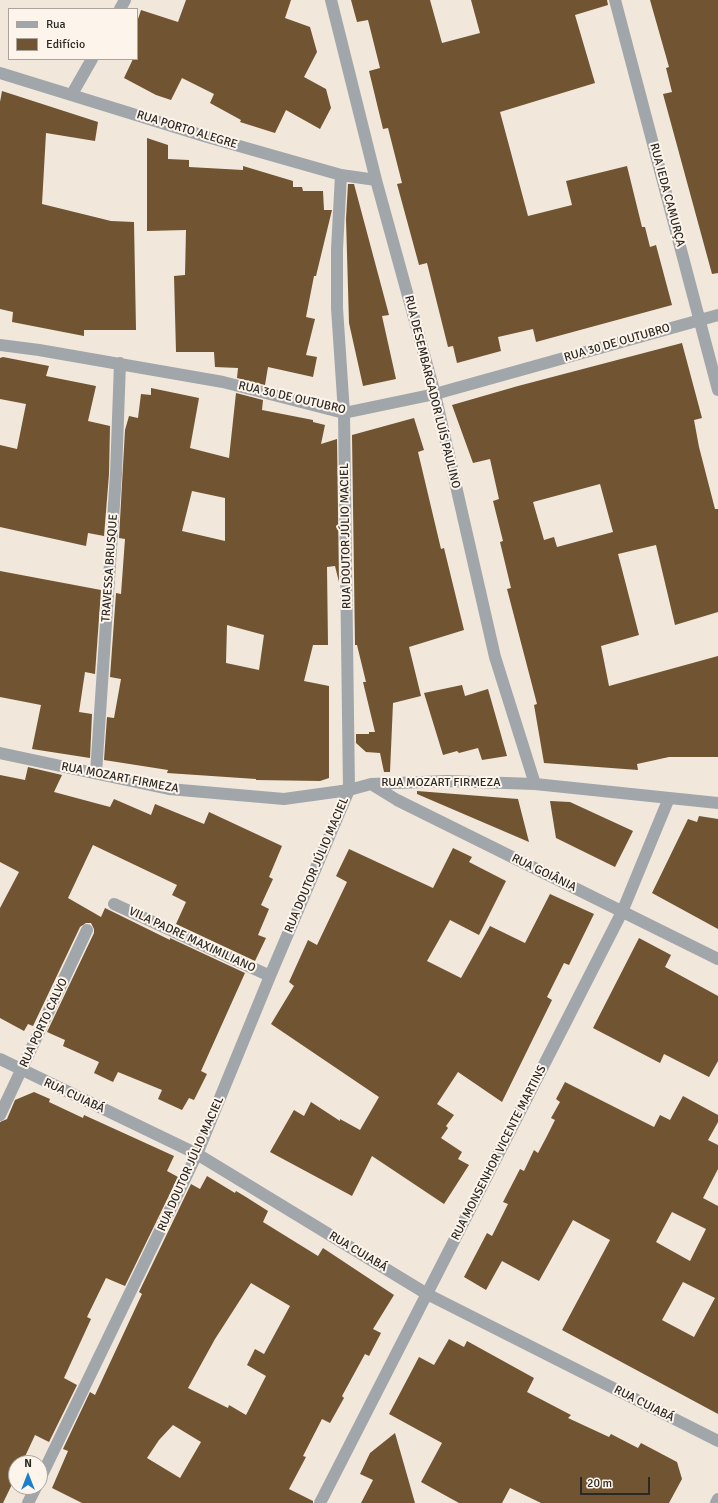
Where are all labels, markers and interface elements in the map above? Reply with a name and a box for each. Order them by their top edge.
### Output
legend [8,8,138,60]
text: Rua [46,17,66,32]
text: Edifício [46,37,85,52]
street label: RUA PORTO ALEGRE [135,108,239,152]
street label: RUA IEDA CAMURÇA [646,142,688,248]
street label: RUA DESEMBARGADOR LUÍS PAULINO [401,294,463,490]
street label: RUA 30 DE OUTUBRO [562,321,672,365]
street label: RUA 30 DE OUTUBRO [237,379,347,417]
street label: RUA DOUTOR JÚLIO MACIEL [338,463,354,609]
street label: TRAVESSA BRUSQUE [99,513,121,623]
street label: RUA MOZART FIRMEZA [60,760,180,796]
street label: RUA MOZART FIRMEZA [381,776,501,790]
street label: RUA DOUTOR JÚLIO MACIEL [282,795,352,935]
street label: RUA GOIÂNIA [509,851,579,895]
street label: VILA PADRE MAXIMILIANO [126,904,258,976]
street label: RUA PORTO CALVO [17,976,71,1070]
street label: RUA MONSENHOR VICENTE MARTINS [448,1063,550,1243]
street label: RUA CUIABÁ [41,1076,107,1116]
street label: RUA DOUTOR JÚLIO MACIEL [155,1094,227,1234]
street label: RUA CUIABÁ [326,1229,390,1275]
street label: RUA CUIABÁ [612,1383,676,1425]
north arrow [8,1455,48,1495]
text: N [24,1457,32,1470]
scale bar [582,1469,652,1495]
text: 20 m [587,1476,612,1491]

